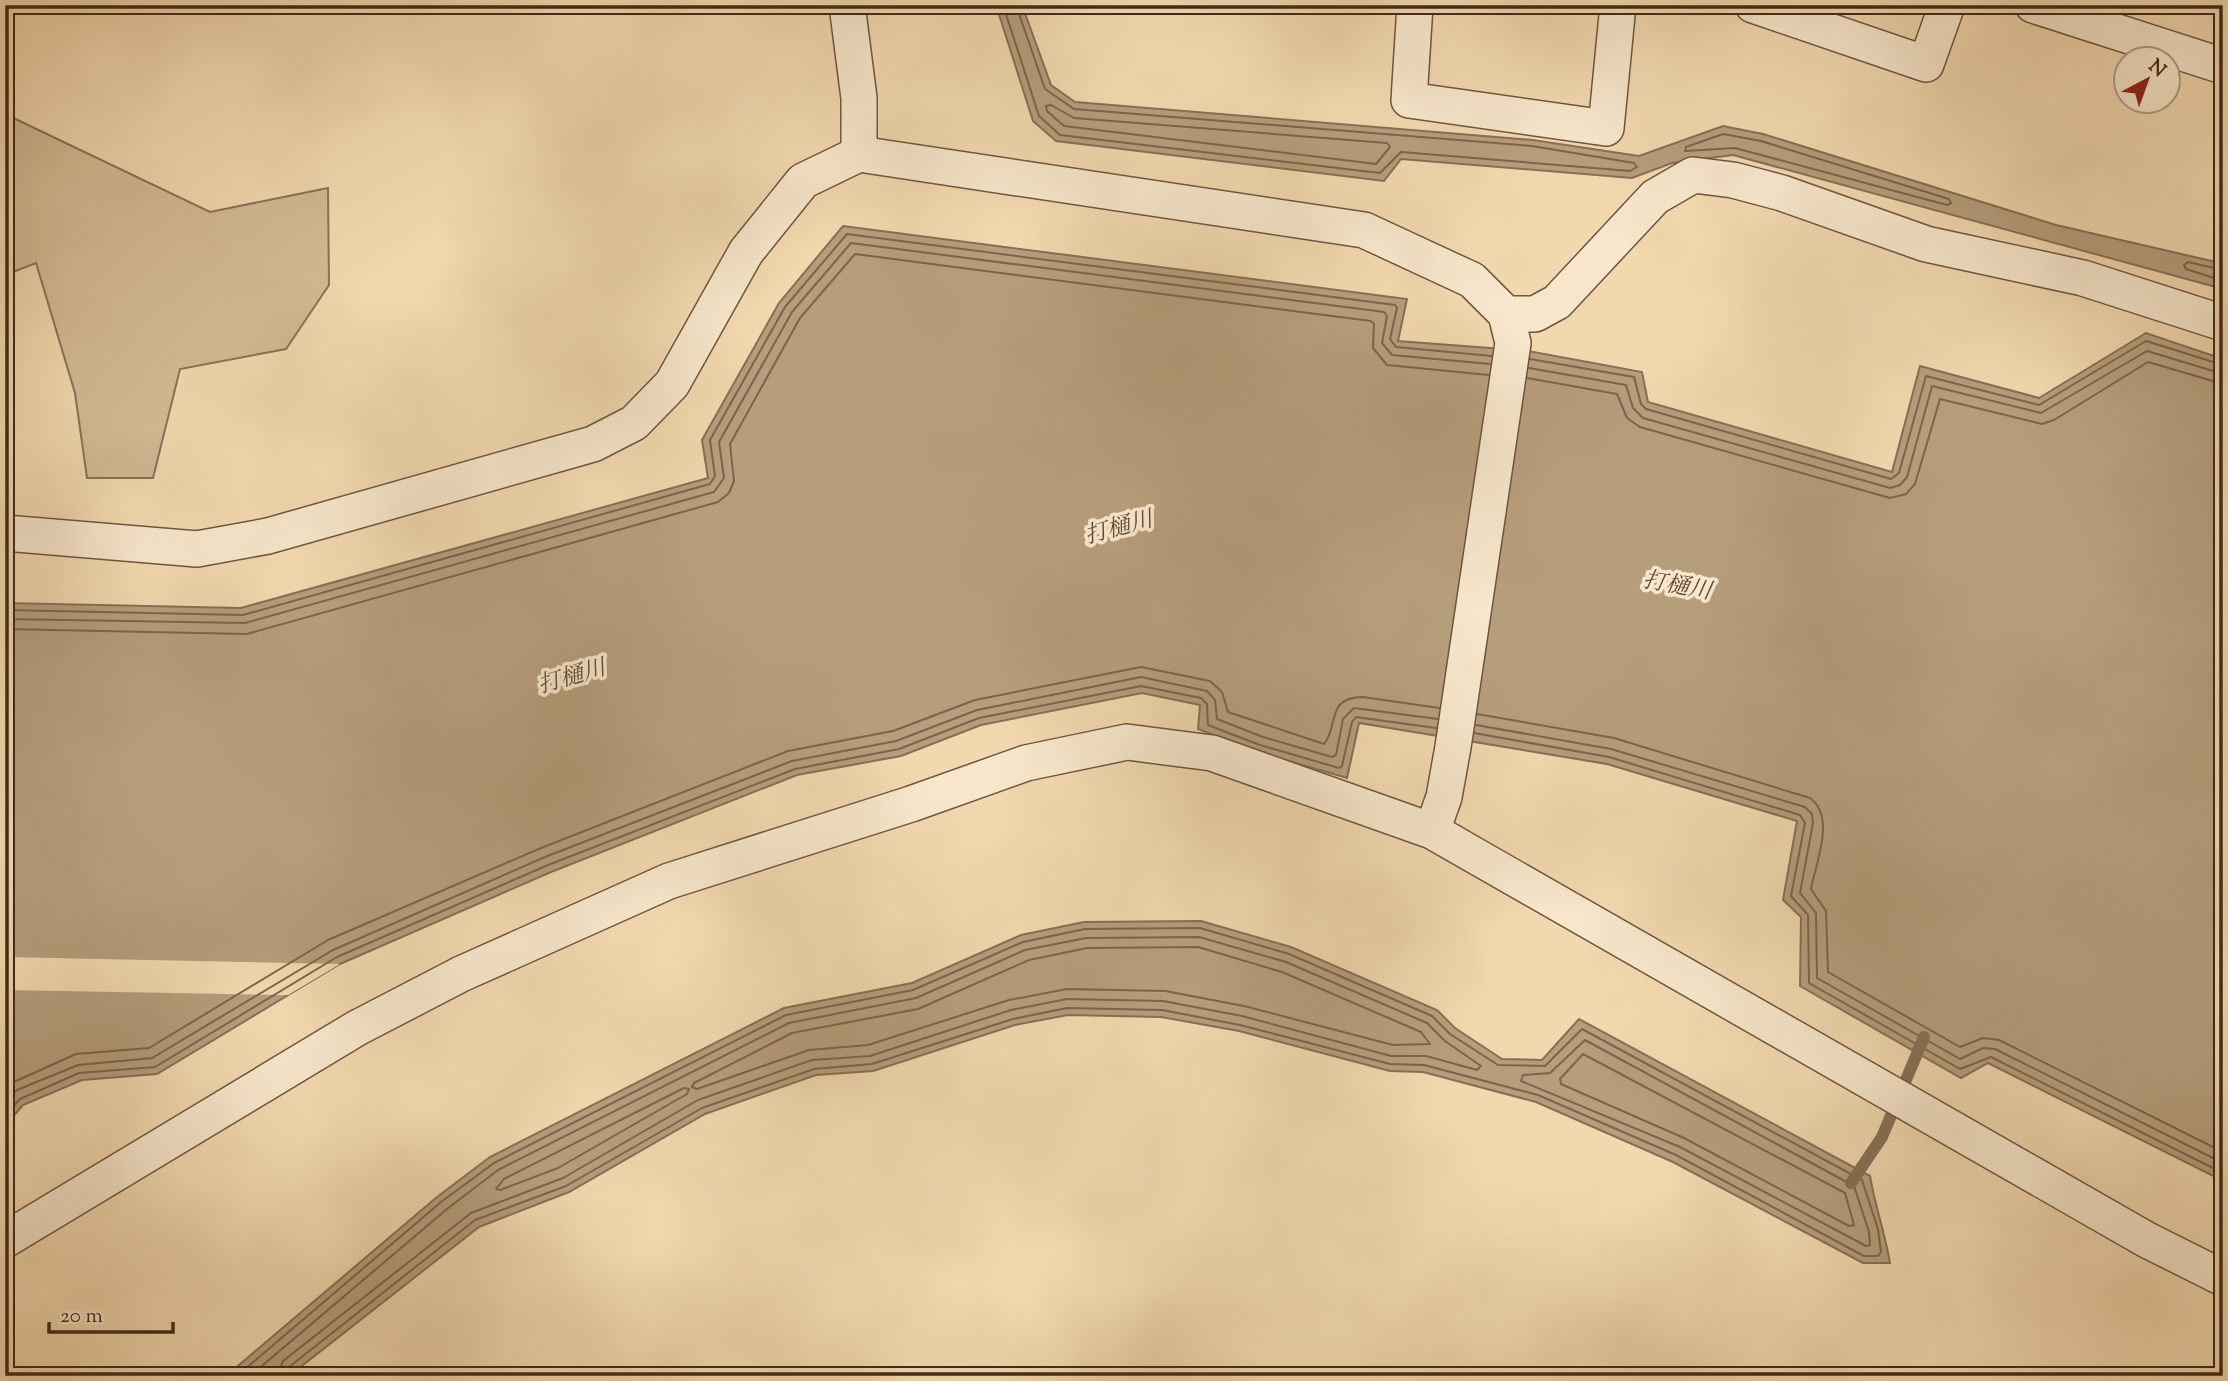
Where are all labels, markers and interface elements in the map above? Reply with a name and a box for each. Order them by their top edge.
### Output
north arrow [2112,46,2182,116]
text: N [2142,54,2171,84]
water label: 打樋川 [1081,503,1159,554]
water label: 打樋川 [1640,565,1717,610]
water label: 打樋川 [534,652,613,703]
scale bar [49,1290,173,1334]
text: 20 m [60,1302,103,1332]

